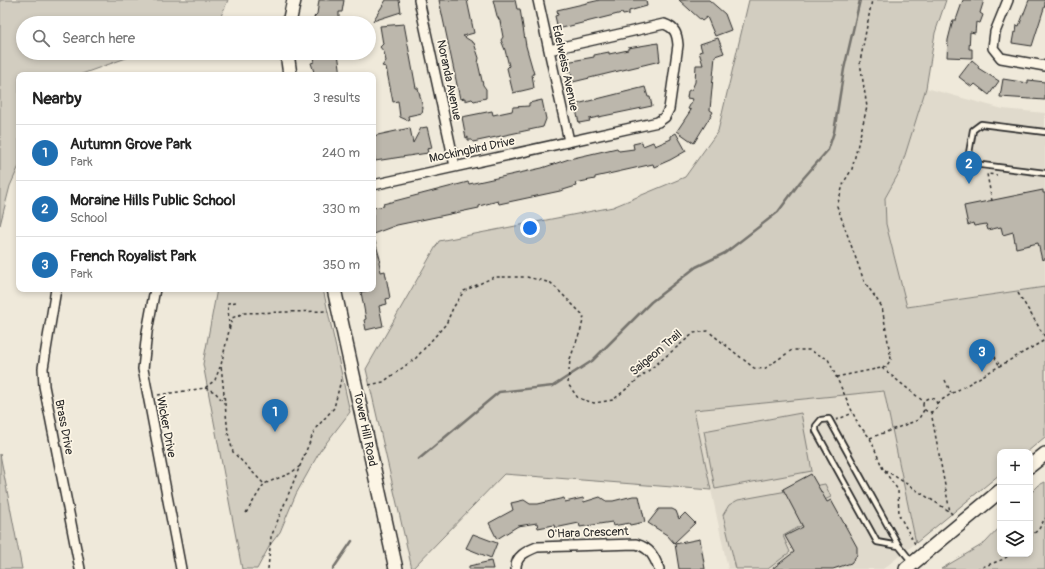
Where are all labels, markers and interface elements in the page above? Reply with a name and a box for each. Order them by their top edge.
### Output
search box [16,16,376,60]
street label: Edelweiss Avenue [549,24,581,112]
icon: search [30,27,52,49]
text: Search here [62,29,135,48]
street label: Noranda Avenue [433,38,465,122]
text: Nearby [32,88,81,109]
text: 3 results [313,90,360,106]
street label: Mockingbird Drive [428,134,516,166]
text: Autumn Grove Park [70,135,192,154]
text: 1 [42,145,48,161]
text: 240 m [322,145,360,161]
pin: 2 [956,151,982,184]
text: Park [70,154,93,170]
text: Moraine Hills Public School [70,191,236,210]
text: 2 [41,201,49,217]
text: 330 m [322,201,360,217]
text: School [70,210,107,226]
your location [520,218,540,238]
text: French Royalist Park [70,247,196,266]
text: 3 [41,257,49,273]
text: 350 m [322,257,360,273]
text: Park [70,266,93,282]
street label: Saigeon Trail [627,327,685,379]
pin: 3 [969,339,995,372]
street label: Tower Hill Road [350,390,380,468]
street label: Wicker Drive [153,395,179,459]
street label: Brass Drive [51,398,77,456]
pin: 1 [262,399,288,432]
map controls [997,449,1033,557]
button: + [997,449,1033,485]
button: − [997,485,1033,521]
button: layers [997,521,1033,557]
street label: O'Hara Crescent [547,524,629,542]

